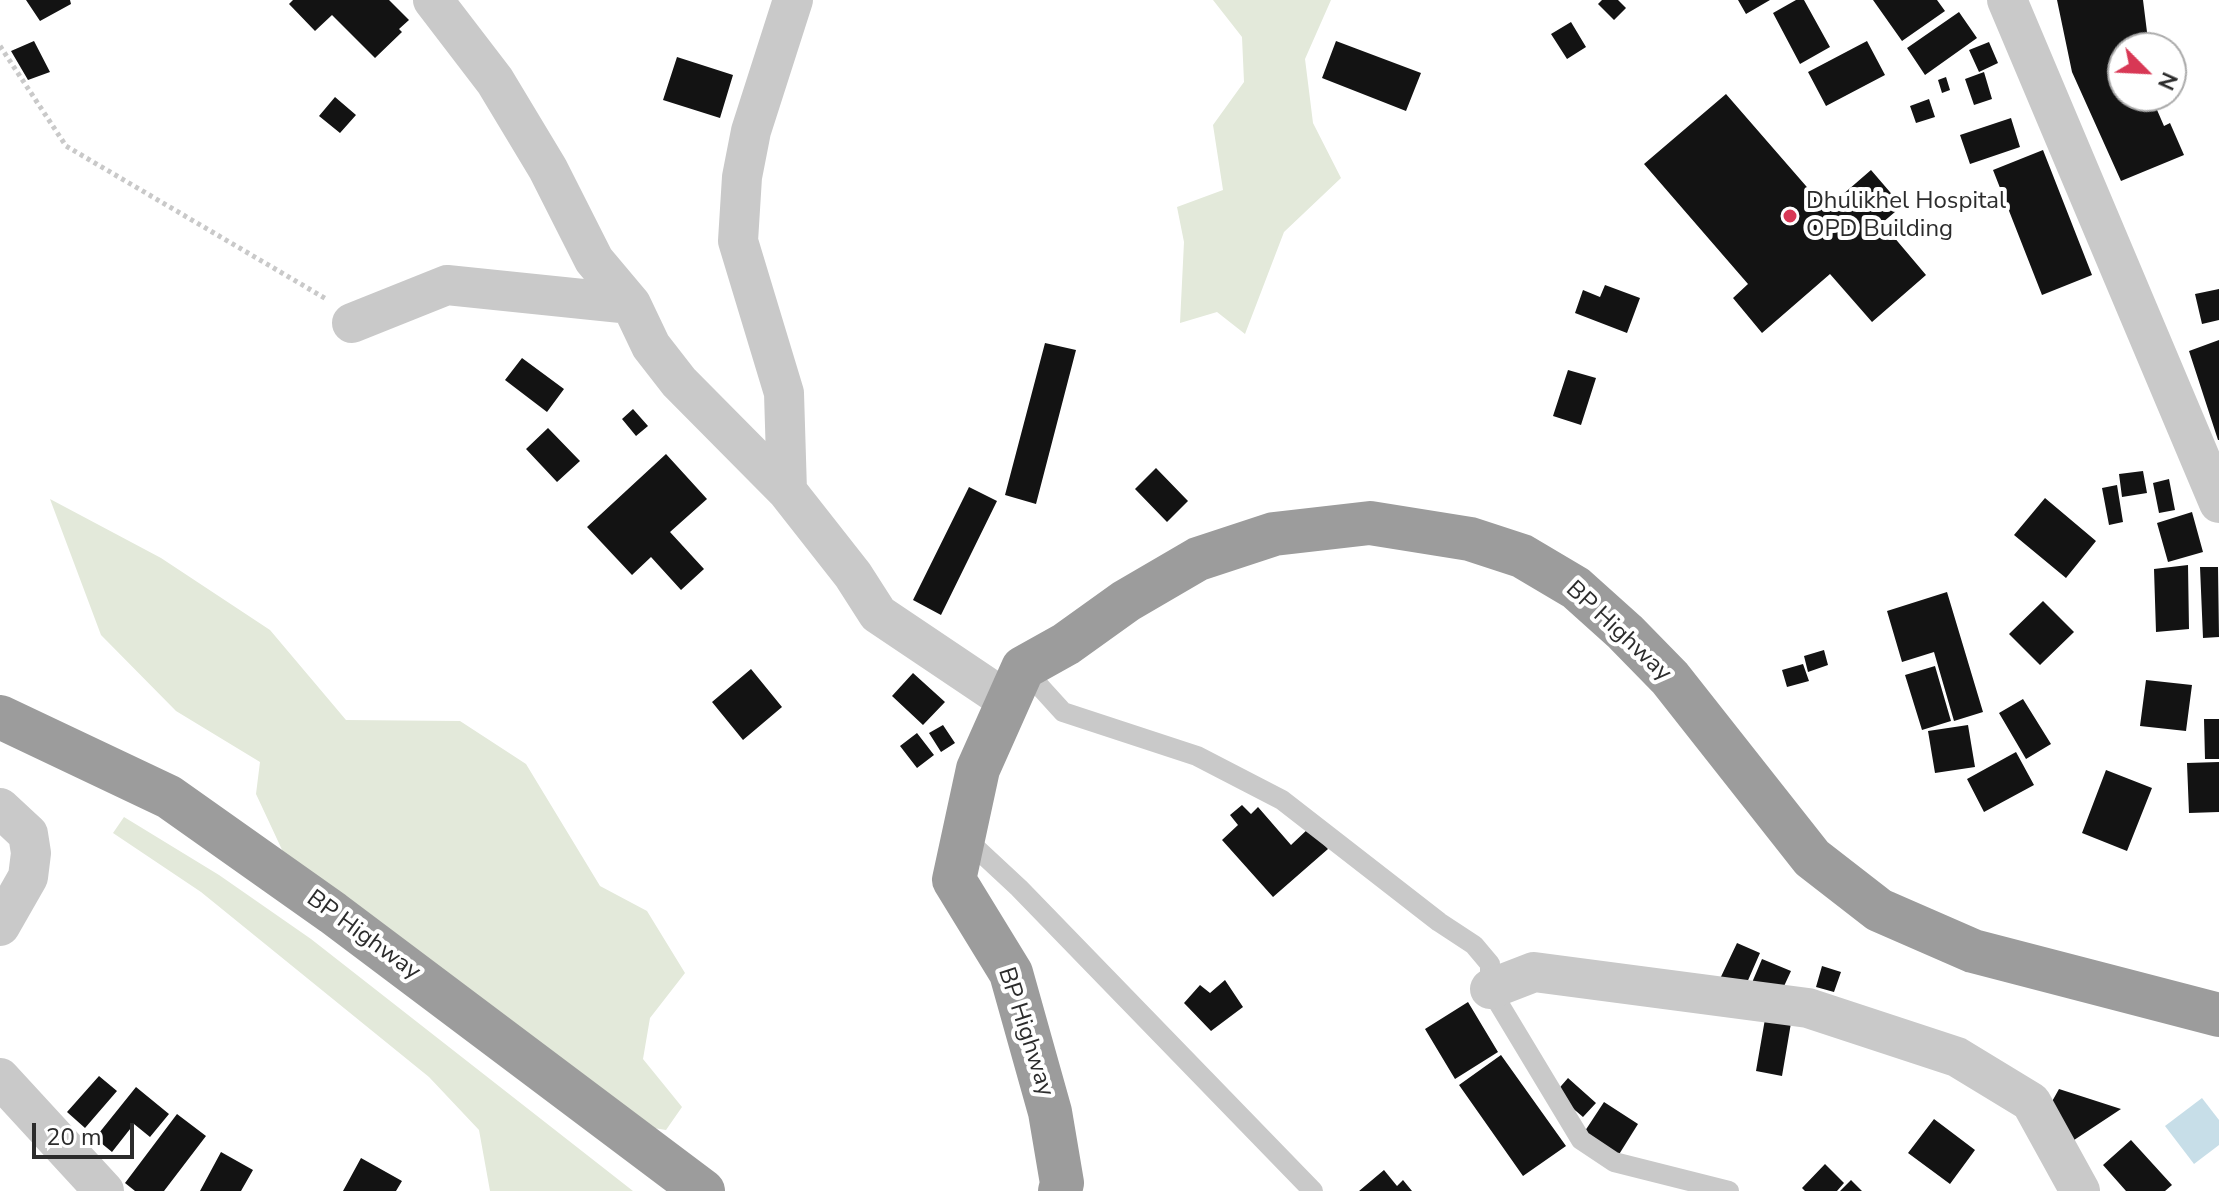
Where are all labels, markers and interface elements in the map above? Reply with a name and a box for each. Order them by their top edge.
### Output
north arrow [2107,32,2187,112]
text: N [2150,67,2184,95]
place label: Dhulikhel Hospital OPD Building [1806,188,2006,244]
marker: Dhulikhel Hospital OPD Building [1781,207,1799,225]
street label: BP Highway [1559,576,1677,688]
street label: BP Highway [300,885,426,987]
street label: BP Highway [991,964,1059,1100]
scale bar [36,1107,138,1157]
text: 20 m [46,1121,102,1153]

